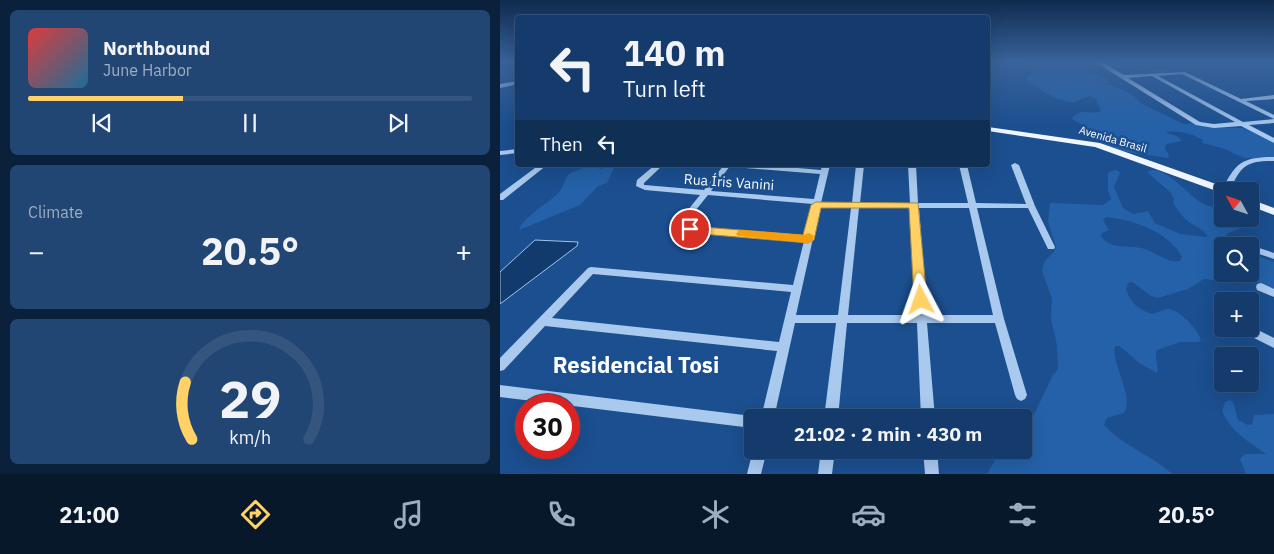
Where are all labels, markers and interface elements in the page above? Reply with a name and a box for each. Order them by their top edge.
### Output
text: 140 m [623,30,726,76]
icon: left [540,35,605,100]
text: Northbound [103,36,210,60]
text: June Harbor [103,60,192,80]
text: Turn left [623,74,706,103]
icon: previous [88,109,116,137]
icon: pause [236,109,264,137]
icon: next [384,109,412,137]
street label: Avenida Brasil [1077,123,1149,155]
icon: left [593,130,621,158]
text: Then [540,132,583,156]
street label: Rua Íris Vanini [683,169,775,194]
north arrow [1214,182,1259,228]
map controls [1214,182,1259,392]
text: Climate [28,202,83,222]
pin [669,208,711,250]
icon: arrive [676,215,704,243]
text: 20.5° [201,226,299,275]
text: − [28,233,45,270]
text: + [455,233,472,270]
button: search [1214,237,1259,282]
position arrow [894,273,946,325]
button: + [1214,292,1259,337]
button: − [1214,347,1259,392]
district label: Residencial Tosi [553,350,719,379]
text: 29 [219,365,281,432]
speed limit sign: 30 [515,394,580,459]
text: 21:02 · 2 min · 430 m [794,422,982,446]
text: km/h [229,426,271,449]
icon: directions [238,497,273,532]
icon: music [391,497,426,532]
icon: phone [544,497,579,532]
icon: climate [698,497,733,532]
icon: car [851,497,886,532]
icon: filters [1005,497,1040,532]
text: 21:00 [59,500,119,529]
text: 20.5° [1158,500,1215,529]

